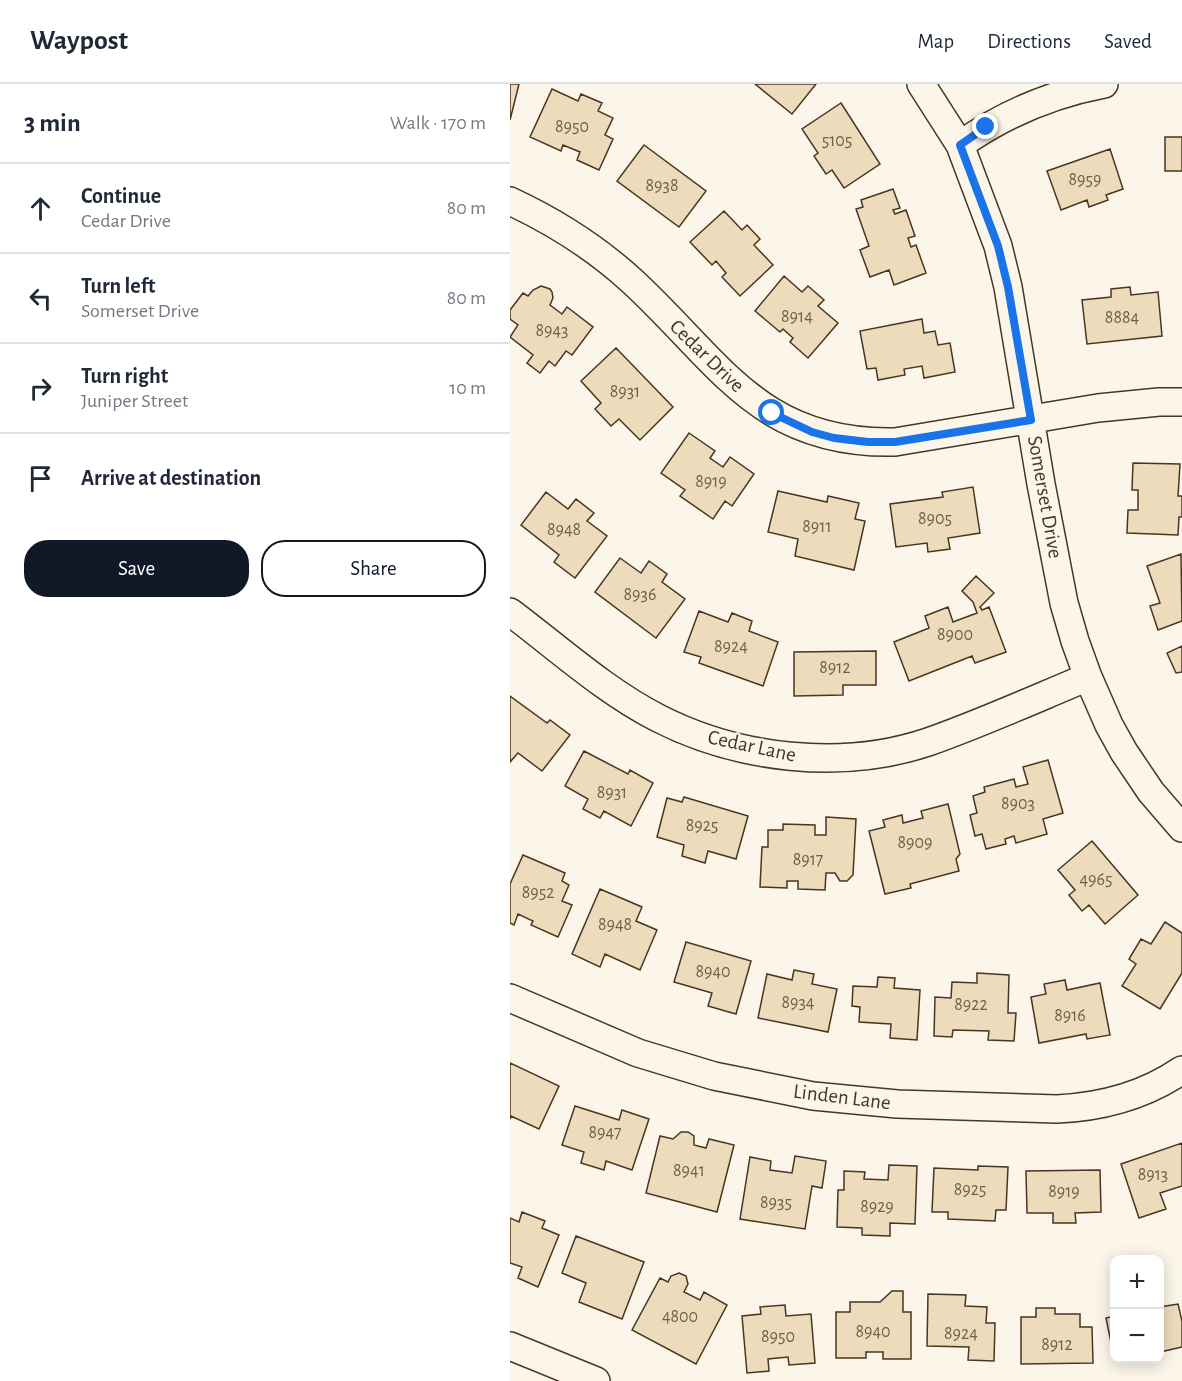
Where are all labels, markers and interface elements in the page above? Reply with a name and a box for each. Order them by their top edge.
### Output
text: Waypost [30,27,128,55]
text: Map [918,31,954,52]
text: Directions [987,31,1071,52]
text: Saved [1104,31,1152,52]
text: 3 min [24,110,81,136]
text: Walk · 170 m [390,113,486,133]
route end [972,113,998,139]
house number: 8950 [555,118,589,136]
house number: 5105 [822,132,852,150]
house number: 8959 [1069,171,1101,189]
house number: 8938 [646,177,678,195]
text: Continue [81,185,161,207]
icon: ahead [24,192,57,225]
text: 80 m [447,198,486,218]
text: Cedar Drive [81,211,171,231]
text: Turn left [81,275,155,297]
icon: left [24,282,57,315]
text: 80 m [447,288,486,308]
text: Somerset Drive [81,301,199,321]
house number: 8914 [781,308,813,326]
house number: 8884 [1105,309,1139,327]
street label: Cedar Drive [666,316,748,396]
house number: 8943 [535,322,569,340]
text: Turn right [81,365,168,387]
icon: right [24,372,57,405]
text: 10 m [449,378,486,398]
house number: 8931 [610,383,640,401]
text: Juniper Street [81,391,188,411]
route start [758,399,784,425]
street label: Somerset Drive [1024,434,1066,560]
icon: arrive [24,462,57,495]
text: Arrive at destination [81,467,261,489]
house number: 8919 [695,473,727,491]
house number: 8905 [918,510,952,528]
house number: 8911 [802,518,832,536]
house number: 8948 [547,521,581,539]
button: Save [24,540,249,597]
button: Share [261,540,486,597]
house number: 8936 [624,586,656,604]
house number: 8900 [937,626,973,644]
house number: 8924 [714,638,748,656]
house number: 8912 [819,659,851,677]
street label: Cedar Lane [706,726,798,766]
house number: 8931 [597,784,627,802]
house number: 8903 [1001,795,1035,813]
house number: 8925 [686,817,718,835]
house number: 8909 [898,834,932,852]
house number: 8917 [793,851,823,869]
house number: 4965 [1079,871,1113,889]
house number: 8952 [522,884,554,902]
house number: 8948 [598,916,632,934]
house number: 8940 [695,963,731,981]
house number: 8934 [781,994,815,1012]
house number: 8922 [954,996,988,1014]
house number: 8916 [1054,1007,1086,1025]
street label: Linden Lane [792,1081,892,1113]
house number: 8947 [588,1124,622,1142]
house number: 8941 [673,1162,705,1180]
house number: 8913 [1138,1166,1168,1184]
house number: 8925 [954,1181,986,1199]
house number: 8919 [1048,1183,1080,1201]
house number: 8935 [760,1194,792,1212]
house number: 8929 [860,1198,894,1216]
map controls [1110,1255,1164,1363]
button: + [1110,1255,1164,1309]
house number: 4800 [662,1308,698,1326]
button: − [1110,1309,1164,1363]
house number: 8940 [855,1323,891,1341]
house number: 8924 [944,1325,978,1343]
house number: 8950 [761,1328,795,1346]
house number: 8912 [1041,1336,1073,1354]

